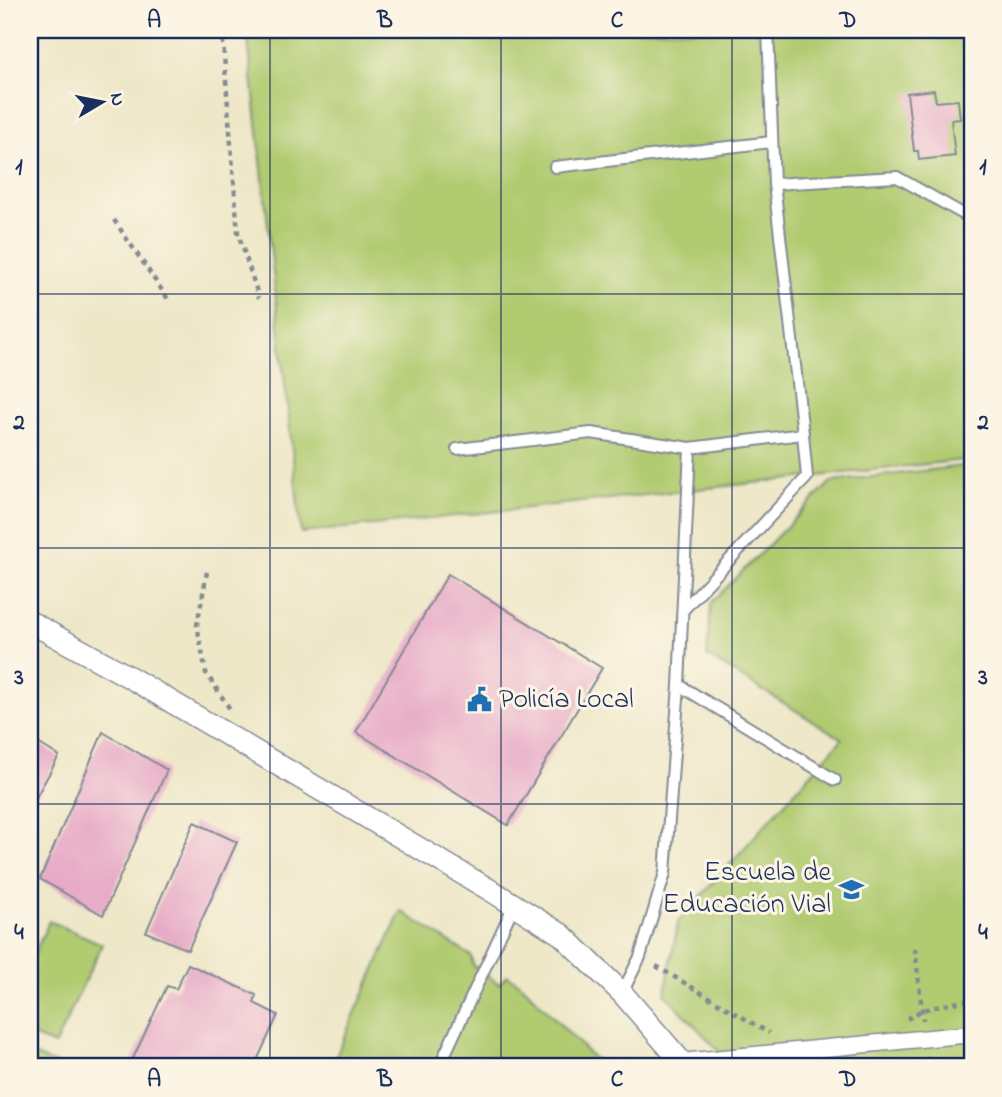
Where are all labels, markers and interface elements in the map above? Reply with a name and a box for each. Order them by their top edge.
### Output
text: A [147,5,161,38]
text: B [376,5,393,38]
text: C [611,5,624,38]
text: D [839,5,856,38]
north arrow [66,66,136,136]
text: N [102,91,131,108]
text: 1 [15,152,23,185]
text: 1 [979,152,987,185]
text: 2 [12,407,25,440]
text: 2 [976,407,989,440]
text: 3 [13,662,24,695]
text: 3 [977,662,988,695]
place label: Policía Local [499,680,634,721]
public building icon: Policía Local [465,686,493,714]
place label: Escuela de Educación Vial [663,853,831,926]
school or university icon: Escuela de Educación Vial [837,875,865,903]
text: 4 [14,917,24,950]
text: 4 [978,917,988,950]
text: A [147,1064,161,1097]
text: B [376,1064,393,1097]
text: C [611,1064,624,1097]
text: D [839,1064,856,1097]

